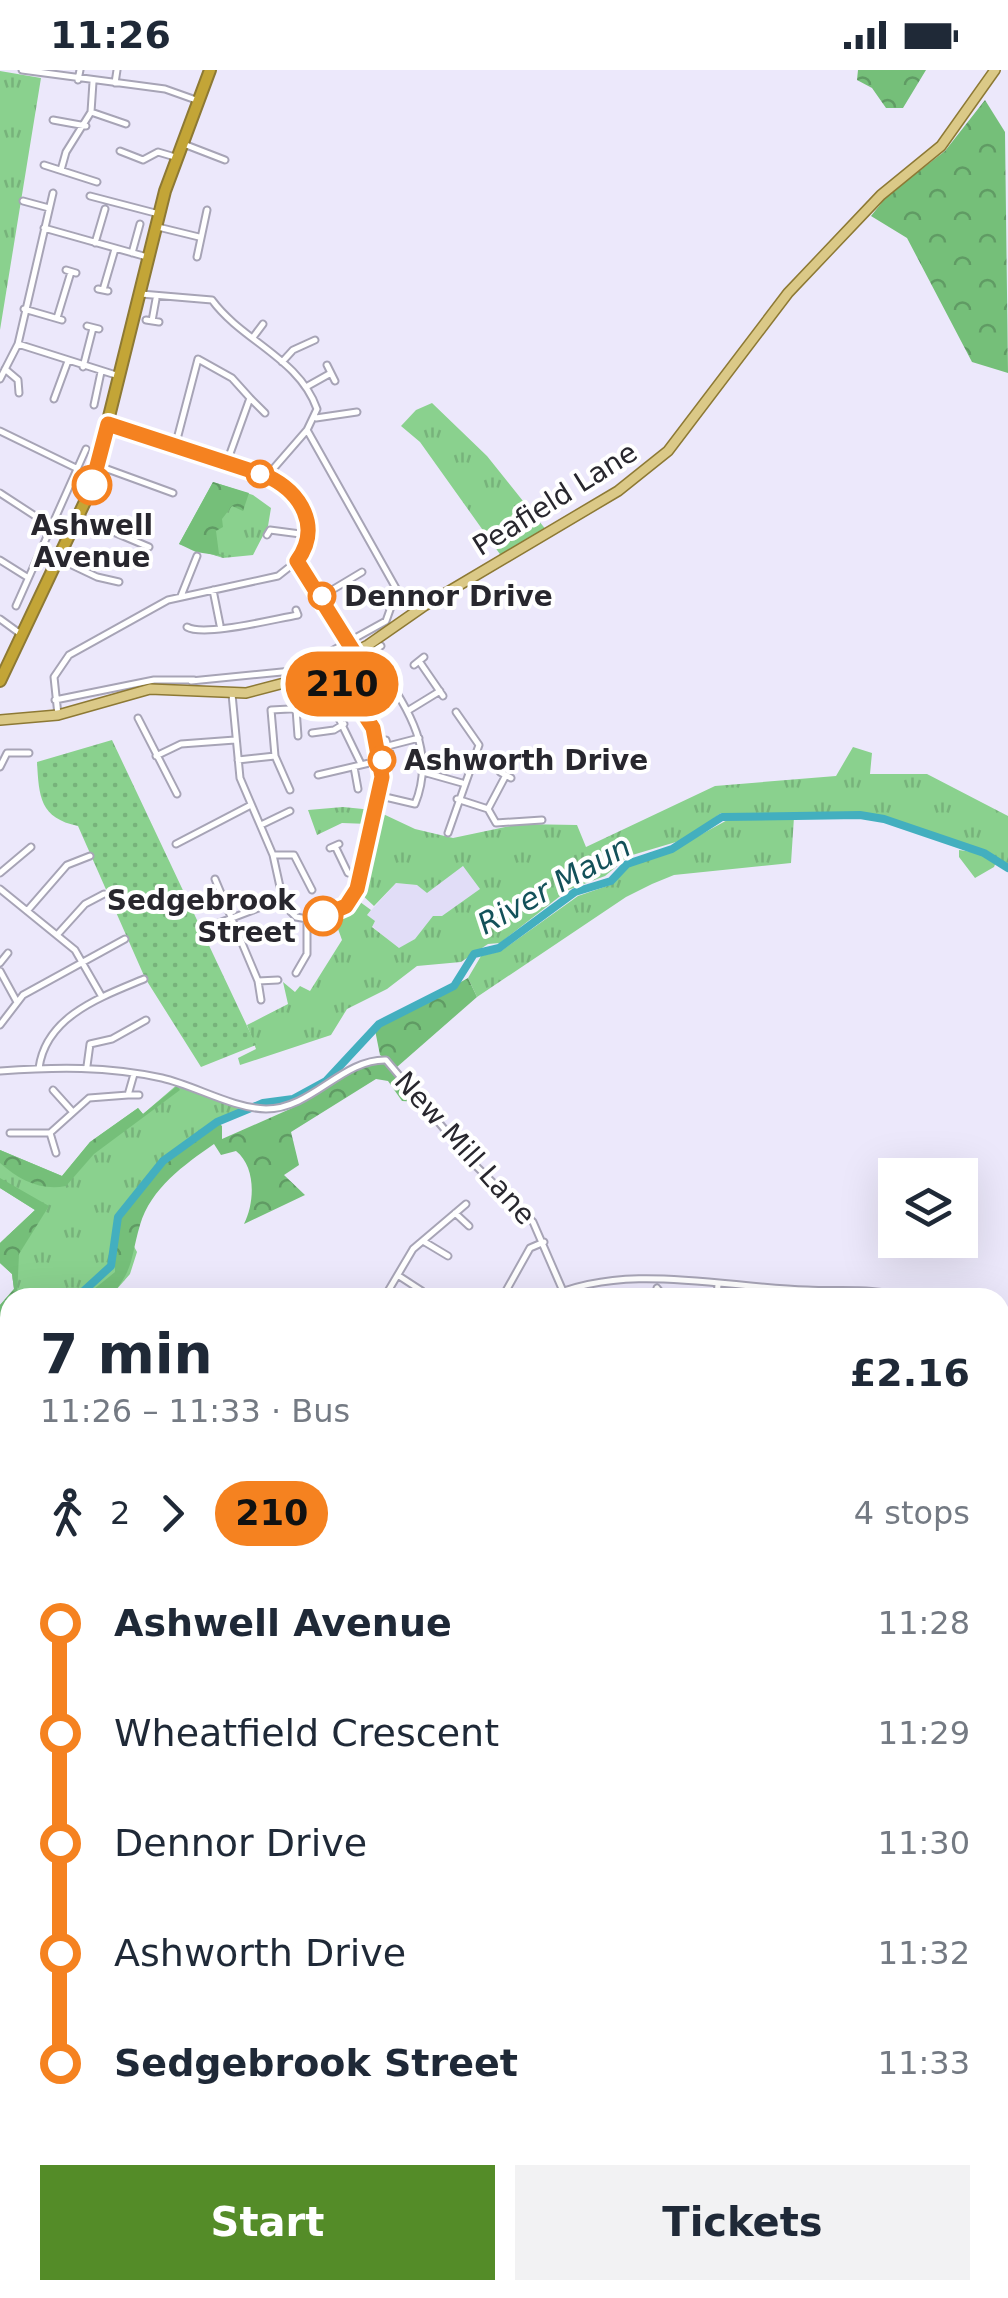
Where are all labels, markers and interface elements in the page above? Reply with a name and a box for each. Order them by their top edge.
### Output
text: 11:26 [50,13,171,57]
street label: Peafield Lane [467,435,643,563]
unlabelled marker [247,461,273,487]
marker: Ashwell Avenue [73,466,111,504]
place label: Ashwell Avenue [31,509,153,574]
place label: Dennor Drive [344,580,553,613]
marker: Dennor Drive [309,583,335,609]
line badge: 210 [284,652,400,716]
text: 210 [305,664,379,704]
place label: Ashworth Drive [404,744,648,777]
marker: Ashworth Drive [369,747,395,773]
water label: River Maun [471,829,637,941]
place label: Sedgebrook Street [107,884,297,949]
marker: Sedgebrook Street [304,897,342,935]
street label: New Mill Lane [388,1065,542,1231]
map controls [878,1158,978,1258]
button: layers [878,1158,978,1258]
text: 7 min [40,1322,213,1386]
text: £2.16 [850,1351,970,1395]
text: 11:26 – 11:33 · Bus [40,1392,350,1430]
icon: walk [40,1486,95,1541]
icon: forward [145,1486,200,1541]
text: 210 [235,1493,308,1533]
text: 2 [110,1494,130,1532]
text: 4 stops [854,1494,970,1532]
text: Ashwell Avenue [114,1601,452,1645]
text: 11:28 [878,1604,970,1642]
text: Wheatfield Crescent [114,1711,499,1755]
text: 11:29 [878,1714,970,1752]
text: Dennor Drive [114,1821,367,1865]
text: 11:30 [878,1824,970,1862]
text: Ashworth Drive [114,1931,406,1975]
text: 11:32 [878,1934,970,1972]
text: Sedgebrook Street [114,2041,518,2085]
text: 11:33 [878,2044,970,2082]
button: Start [40,2165,495,2280]
button: Tickets [515,2165,970,2280]

